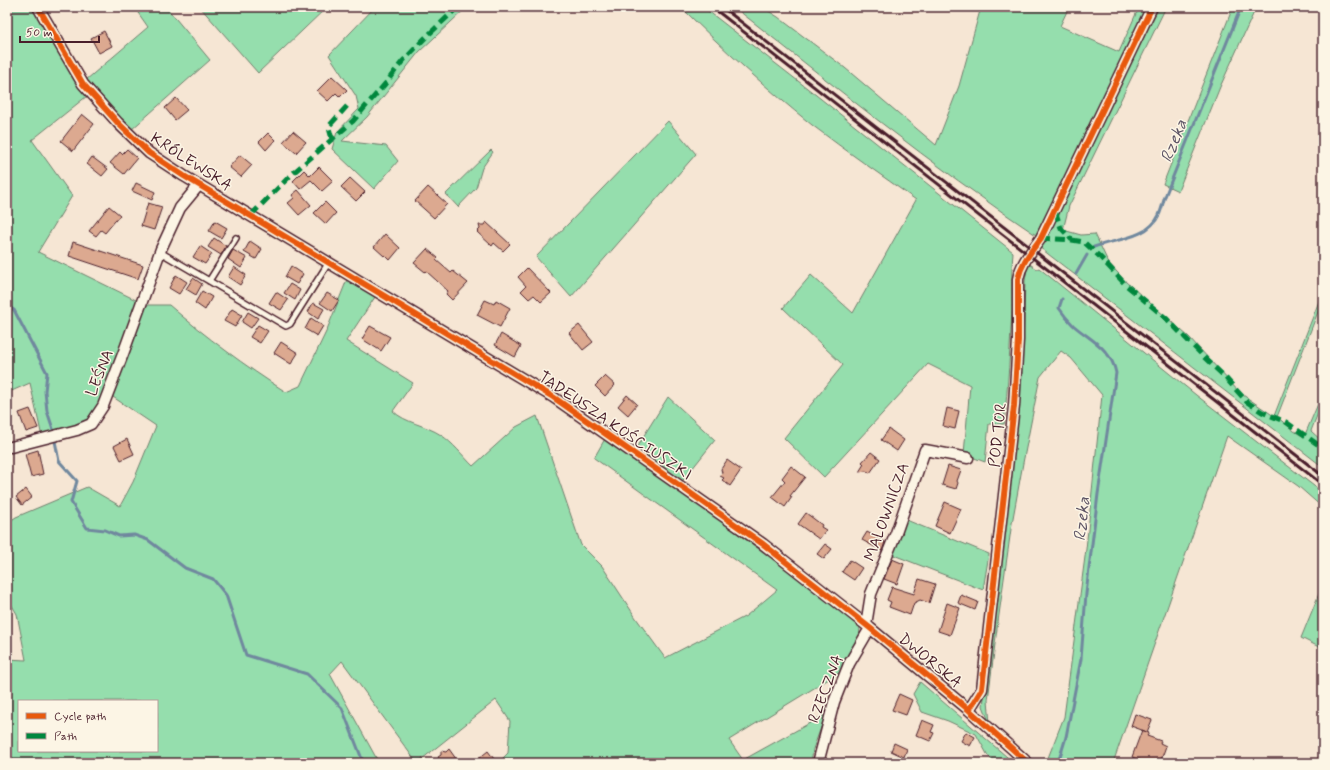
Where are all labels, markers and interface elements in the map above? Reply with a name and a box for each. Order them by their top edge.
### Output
scale bar [20,18,99,44]
text: 50 m [26,25,53,41]
water label: Rzeka [1156,116,1193,166]
street label: KRÓLEWSKA [146,128,236,196]
street label: LEŚNA [81,346,119,400]
street label: TADEUSZA KOŚCIUSZKI [534,367,696,485]
street label: POD TOR [984,402,1012,468]
street label: MALOWNICZA [859,460,915,564]
water label: Rzeka [1069,495,1095,542]
street label: DWORSKA [894,629,966,693]
street label: RZECZNA [803,652,849,726]
legend [18,700,158,752]
text: Cycle path [54,709,106,725]
text: Path [54,729,77,745]

